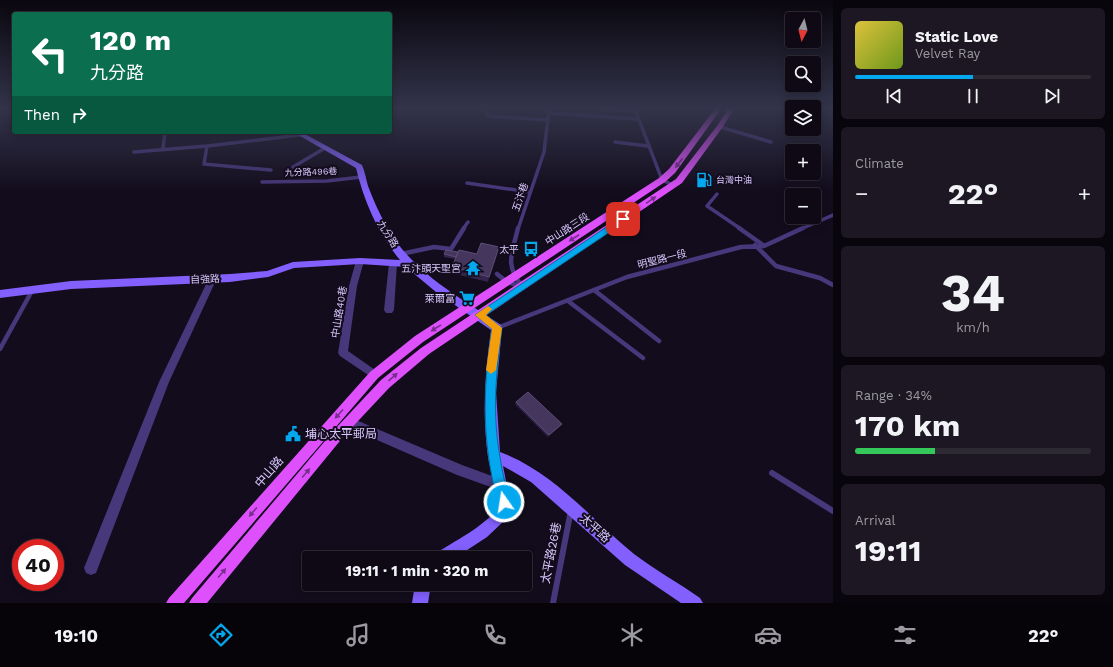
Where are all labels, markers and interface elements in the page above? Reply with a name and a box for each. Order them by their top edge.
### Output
north arrow [785,12,821,48]
map controls [785,12,821,224]
text: 120 m [90,24,171,57]
icon: left [24,28,76,80]
text: Static Love [915,28,998,46]
text: Velvet Ray [915,46,980,61]
button: search [785,56,821,92]
text: 九分路 [90,62,144,83]
icon: previous [883,85,905,107]
icon: pause [962,85,984,107]
icon: next [1041,85,1063,107]
button: layers [785,100,821,136]
icon: right [68,104,90,126]
text: Then [24,106,60,124]
button: + [785,144,821,180]
text: Climate [855,156,904,171]
one-way arrow [675,157,683,168]
street label: 九分路496巷 [285,166,337,178]
fuel station icon: 台灣中油 [695,171,713,189]
place label: 台灣中油 [716,175,752,185]
text: 22° [948,176,998,211]
street label: 五汴巷 [510,181,530,213]
text: − [855,181,868,206]
text: + [1078,181,1091,206]
button: − [785,188,821,224]
one-way arrow [646,196,656,204]
pin [606,202,640,236]
icon: arrive [612,208,634,230]
street label: 中山路三段 [543,211,591,247]
street label: 九分路 [375,218,401,250]
one-way arrow [569,234,579,242]
bus stop icon: 太平 [522,240,540,258]
place label: 太平 [499,244,519,255]
street label: 明聖路一段 [636,248,688,270]
temple icon: 五汴頭天聖宮 [464,259,482,277]
place label: 五汴頭天聖宮 [401,263,461,274]
text: 34 [941,263,1005,324]
street label: 自強路 [190,273,220,285]
street label: 中山路40巷 [329,285,349,339]
supermarket icon: 萊爾富 [458,289,476,307]
place label: 萊爾富 [425,293,455,304]
text: km/h [956,320,990,335]
one-way arrow [430,325,442,332]
one-way arrow [388,372,398,382]
text: Range · 34% [855,388,932,403]
text: 170 km [855,408,960,443]
one-way arrow [334,409,343,419]
public building icon: 埔心太平郵局 [284,425,302,443]
place label: 埔心太平郵局 [305,427,377,441]
street label: 中山路 [252,454,286,490]
one-way arrow [301,468,310,479]
position arrow [483,481,525,523]
one-way arrow [249,506,258,517]
street label: 太平路 [577,511,613,545]
text: Arrival [855,513,896,528]
street label: 太平路26巷 [538,521,564,585]
text: 19:11 [855,533,921,568]
speed limit sign: 40 [12,539,64,591]
text: 19:11 · 1 min · 320 m [346,562,488,580]
one-way arrow [218,568,227,578]
icon: directions [207,621,235,649]
icon: music [344,621,372,649]
icon: phone [481,621,509,649]
icon: climate [618,621,646,649]
icon: car [754,621,782,649]
icon: filters [891,621,919,649]
text: 19:10 [54,625,98,646]
text: 22° [1028,625,1058,646]

